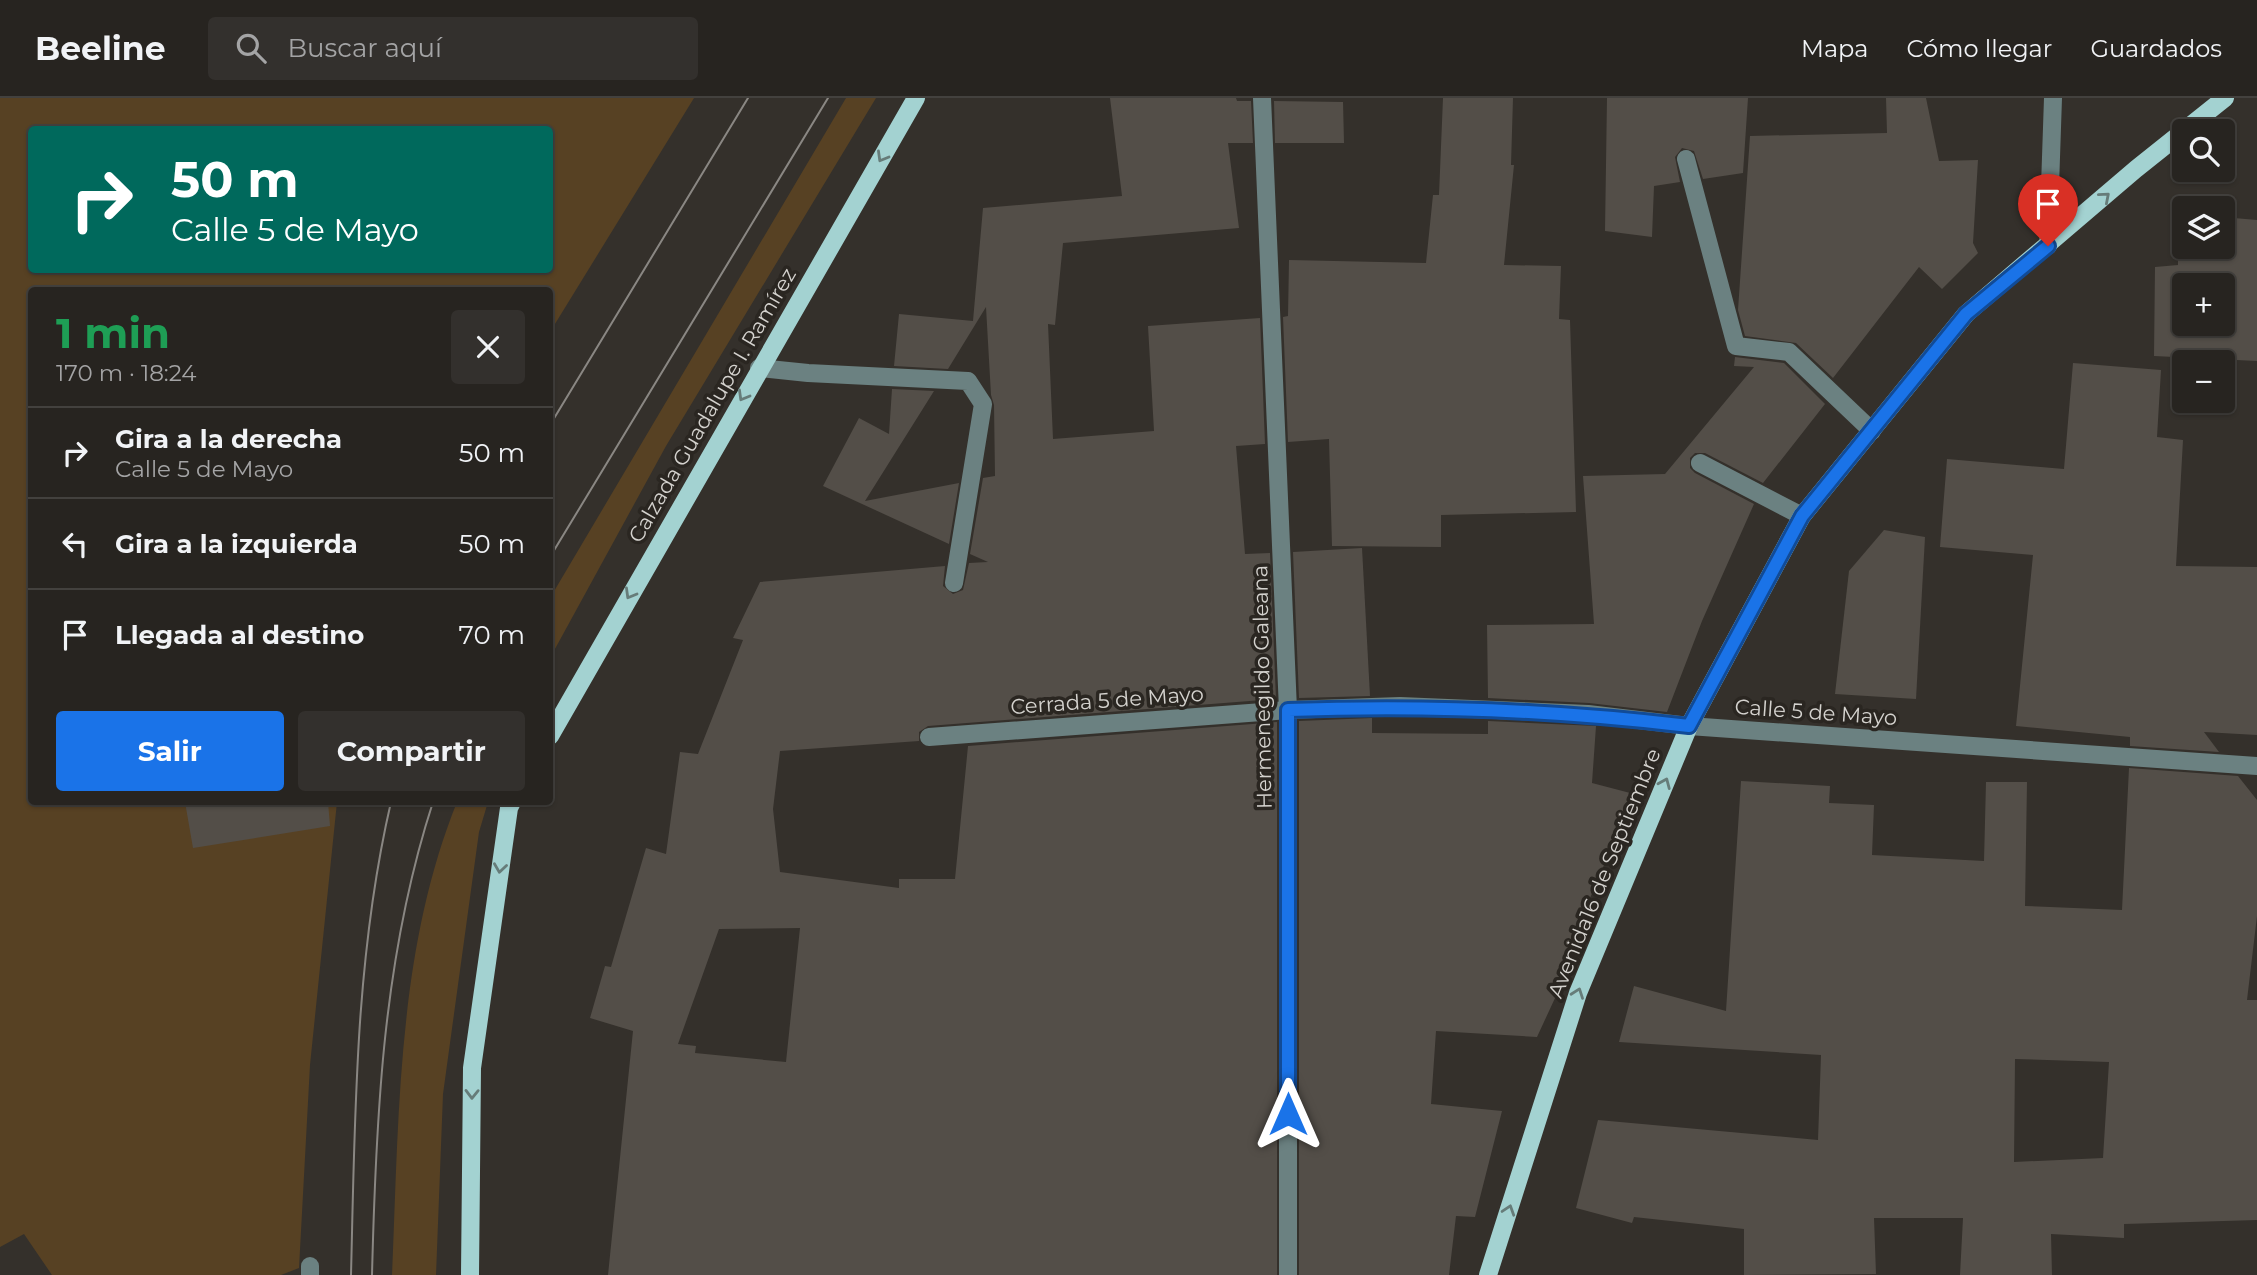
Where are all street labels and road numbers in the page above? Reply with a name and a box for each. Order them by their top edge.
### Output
street label: Calzada Guadalupe I. Ramírez [623,263,801,547]
street label: Hermenegildo Galeana [1247,565,1277,809]
street label: Cerrada 5 de Mayo [1010,681,1204,719]
street label: Calle 5 de Mayo [1734,694,1898,730]
street label: Avenida16 de Septiembre [1542,745,1666,1001]

